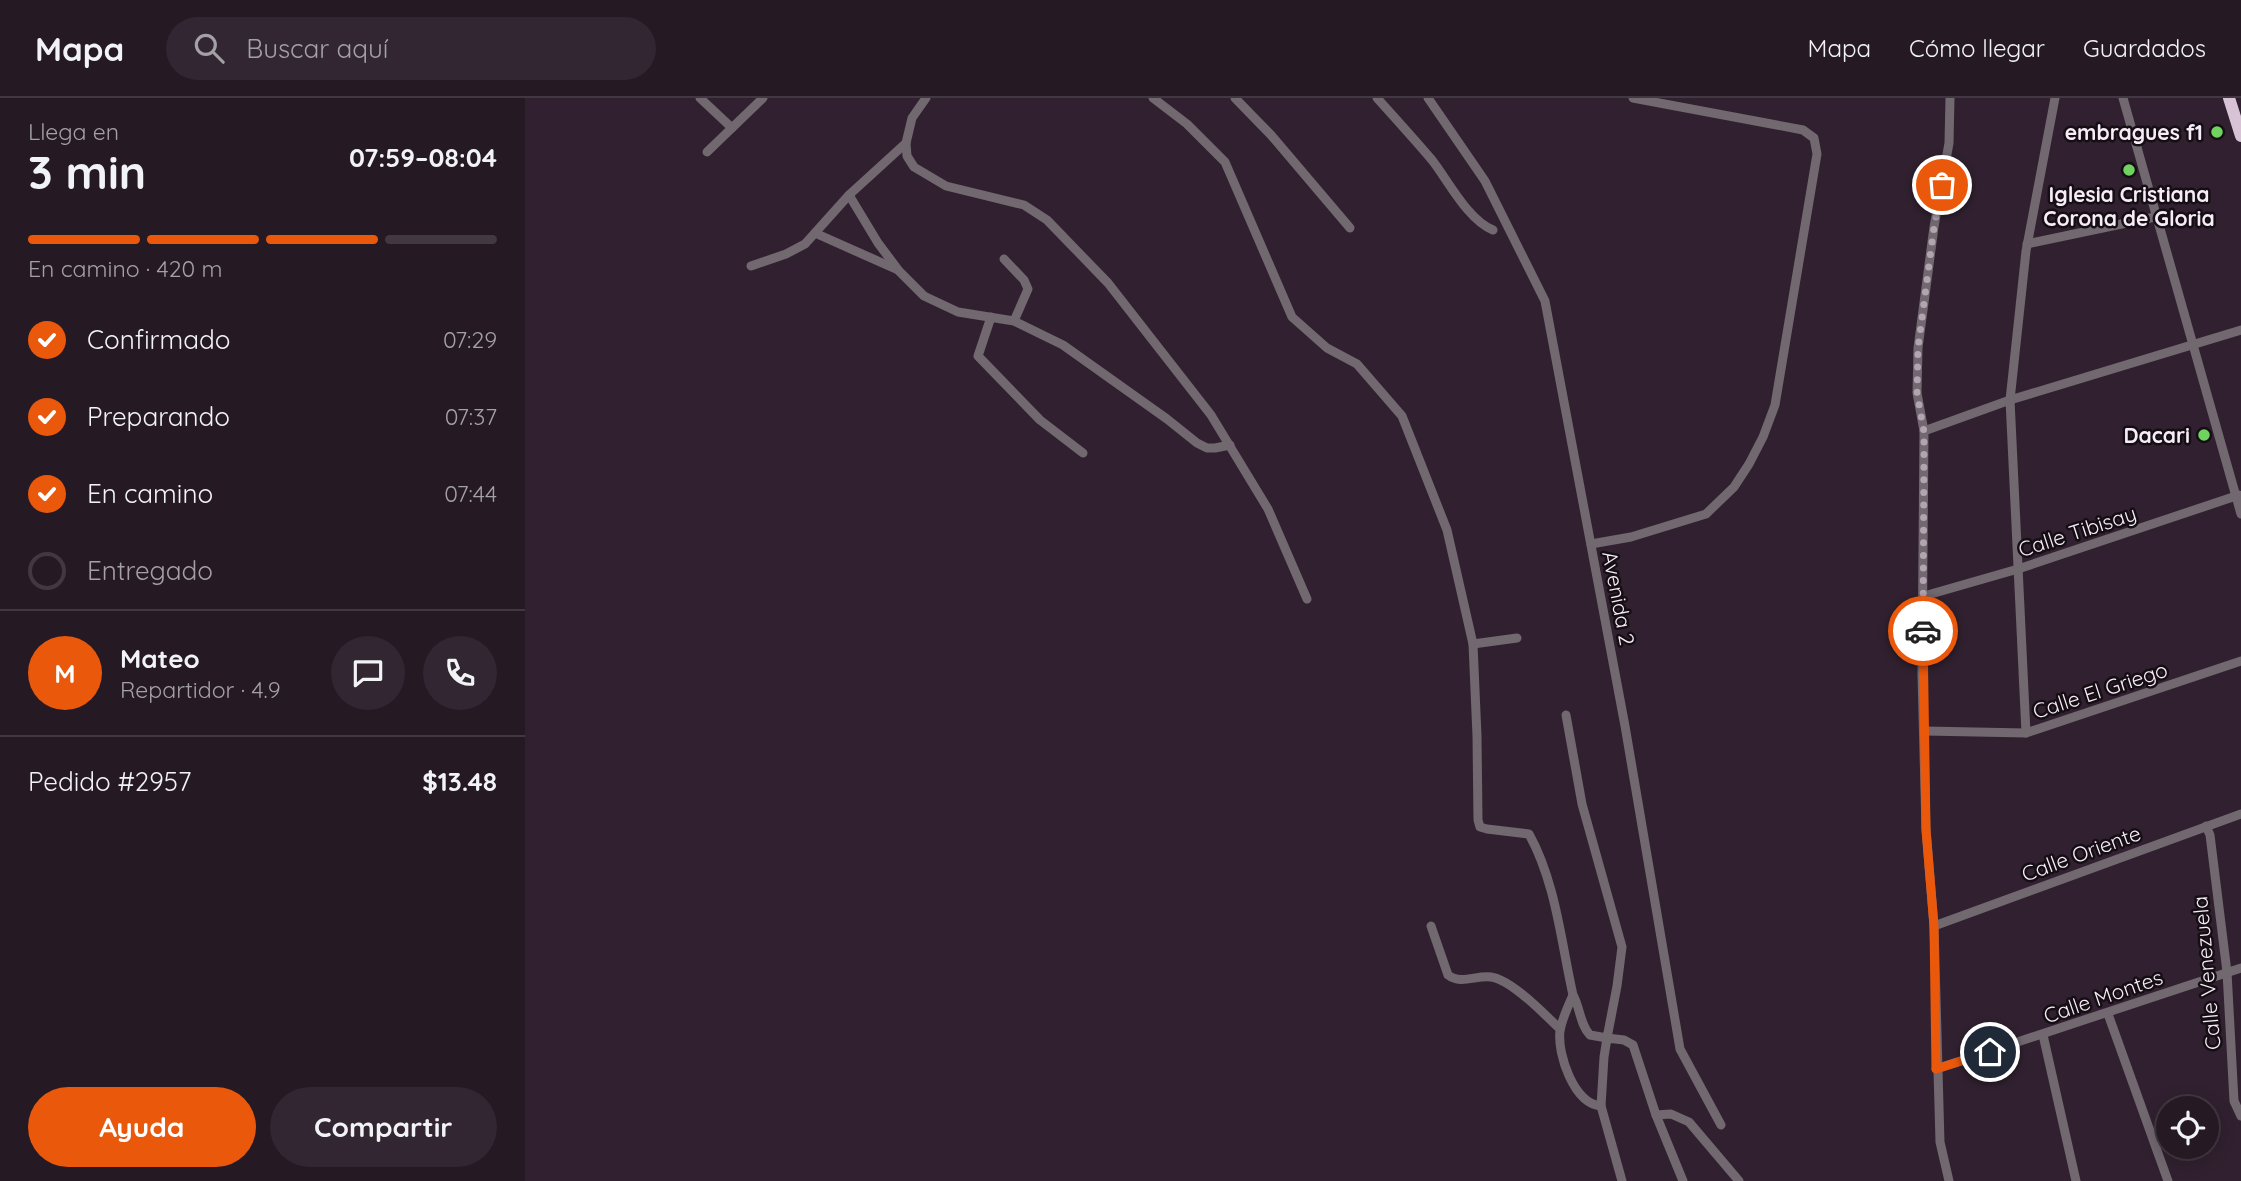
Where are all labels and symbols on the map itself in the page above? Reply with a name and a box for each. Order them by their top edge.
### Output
place label: embragues f1 [2065,119,2203,145]
marker: embragues f1 [2209,124,2225,140]
pin [1912,155,1972,215]
marker: Iglesia Cristiana Corona de Gloria [2121,162,2137,178]
place label: Iglesia Cristiana Corona de Gloria [2043,181,2215,231]
place label: Dacari [2124,422,2190,448]
marker: Dacari [2196,427,2212,443]
street label: Calle Tibisay [2015,500,2139,562]
street label: Avenida 2 [1597,549,1641,647]
courier [1888,596,1958,666]
street label: Calle El Griego [2029,656,2171,724]
street label: Calle Oriente [2018,819,2144,887]
street label: Calle Venezuela [2186,895,2226,1051]
street label: Calle Montes [2040,963,2166,1029]
pin [1960,1022,2020,1082]

